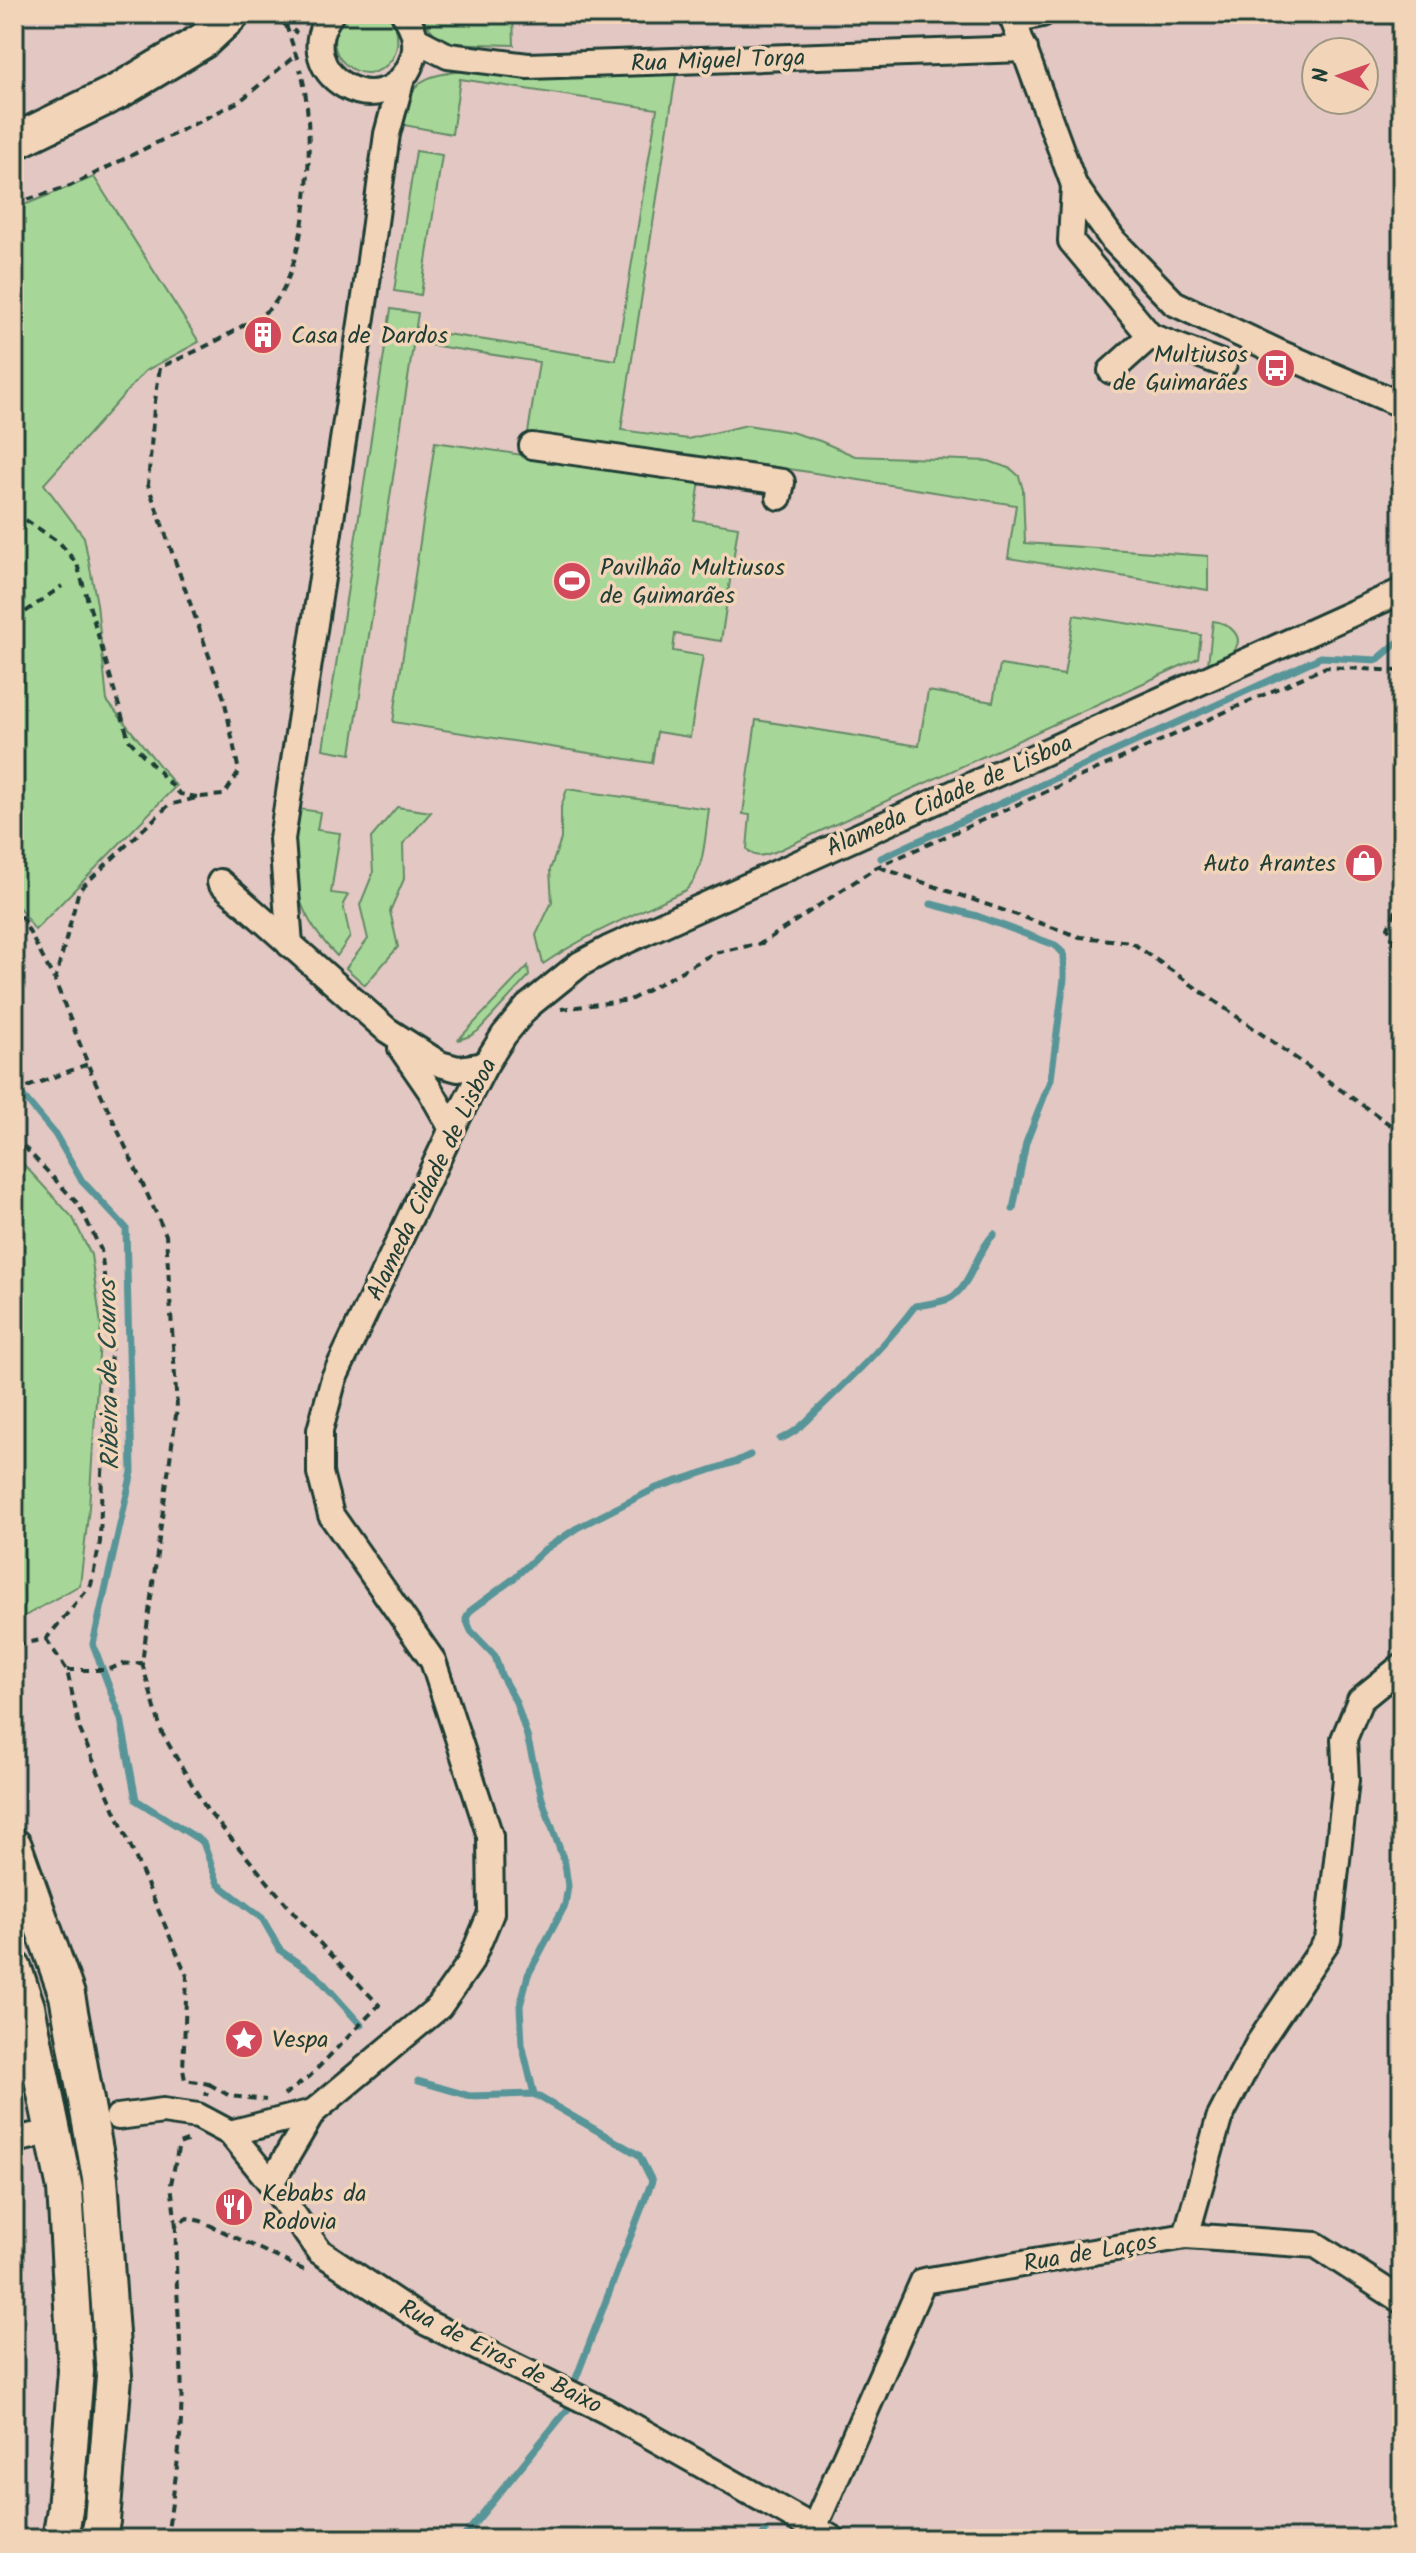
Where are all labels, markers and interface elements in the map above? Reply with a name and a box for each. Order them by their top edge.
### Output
north arrow [1300,36,1380,116]
street label: Rua Miguel Torga [630,39,806,84]
text: N [1305,68,1340,83]
building icon: Casa de Dardos [242,314,284,356]
place label: Casa de Dardos [291,317,448,356]
place label: Multiusos de Guimarães [1113,336,1248,403]
bus stop icon: Multiusos de Guimarães [1255,347,1297,389]
place label: Pavilhão Multiusos de Guimarães [600,549,785,616]
sports icon: Pavilhão Multiusos de Guimarães [551,560,593,602]
street label: Alameda Cidade de Lisboa [820,724,1079,868]
shop icon: Auto Arantes [1343,842,1385,884]
place label: Auto Arantes [1203,845,1336,884]
street label: Alameda Cidade de Lisboa [356,1051,508,1308]
water label: Ribeira de Couros [87,1276,133,1471]
place icon: Vespa [223,2018,265,2060]
place label: Vespa [272,2021,329,2060]
place label: Kebabs da Rodovia [262,2175,367,2242]
restaurant icon: Kebabs da Rodovia [213,2186,255,2228]
street label: Rua de Laços [1020,2223,1160,2284]
street label: Rua de Eiras de Baixo [392,2289,609,2425]

